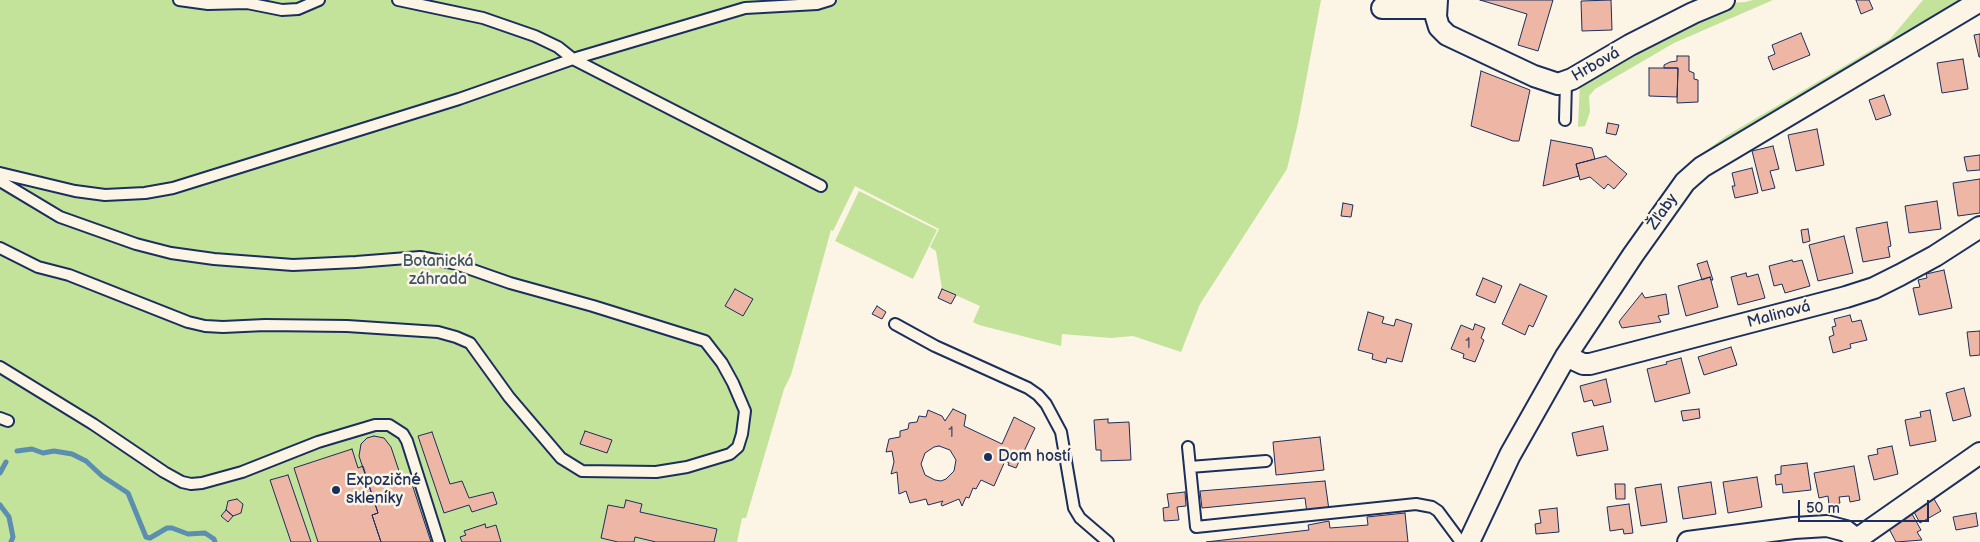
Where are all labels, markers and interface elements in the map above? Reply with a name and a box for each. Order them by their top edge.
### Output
street label: Hrbová [1569,44,1623,86]
street label: Žľaby [1644,190,1682,234]
park label: Botanická záhrada [402,252,474,290]
street label: Malinová [1745,297,1813,333]
house number: 1 [1465,336,1471,352]
house number: 1 [948,425,954,441]
place label: Dom hostí [998,447,1071,467]
marker: Dom hostí [982,451,994,463]
place label: Expozičné skleníky [346,471,421,509]
marker: Expozičné skleníky [330,484,342,496]
scale bar [1800,490,1931,522]
text: 50 m [1806,499,1840,518]

